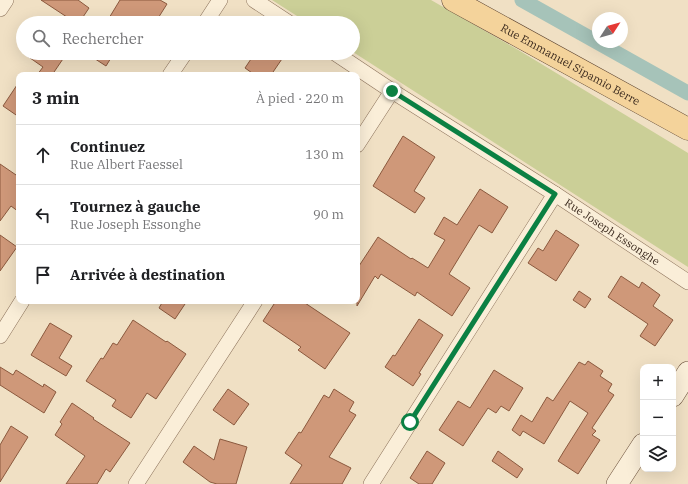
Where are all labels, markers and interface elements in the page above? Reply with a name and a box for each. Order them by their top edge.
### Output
north arrow [592,12,628,48]
search box [16,16,360,60]
street label: Rue Emmanuel Sipamio Berre [498,21,643,108]
icon: search [30,27,52,49]
text: Rechercher [62,29,143,48]
route end [383,82,401,100]
text: 3 min [32,87,80,109]
text: À pied · 220 m [256,90,344,107]
text: Continuez [70,137,145,156]
icon: ahead [32,144,54,166]
text: 130 m [305,146,344,163]
text: Rue Albert Faessel [70,156,183,173]
street label: Rue Joseph Essonghe [562,195,663,268]
text: Tournez à gauche [70,197,201,216]
icon: left [32,204,54,226]
text: 90 m [313,206,344,223]
text: Rue Joseph Essonghe [70,216,201,233]
icon: arrive [32,264,54,286]
text: Arrivée à destination [70,265,225,284]
map controls [640,364,676,472]
button: + [640,364,676,400]
button: − [640,400,676,436]
route start [401,413,419,431]
button: layers [640,436,676,472]

